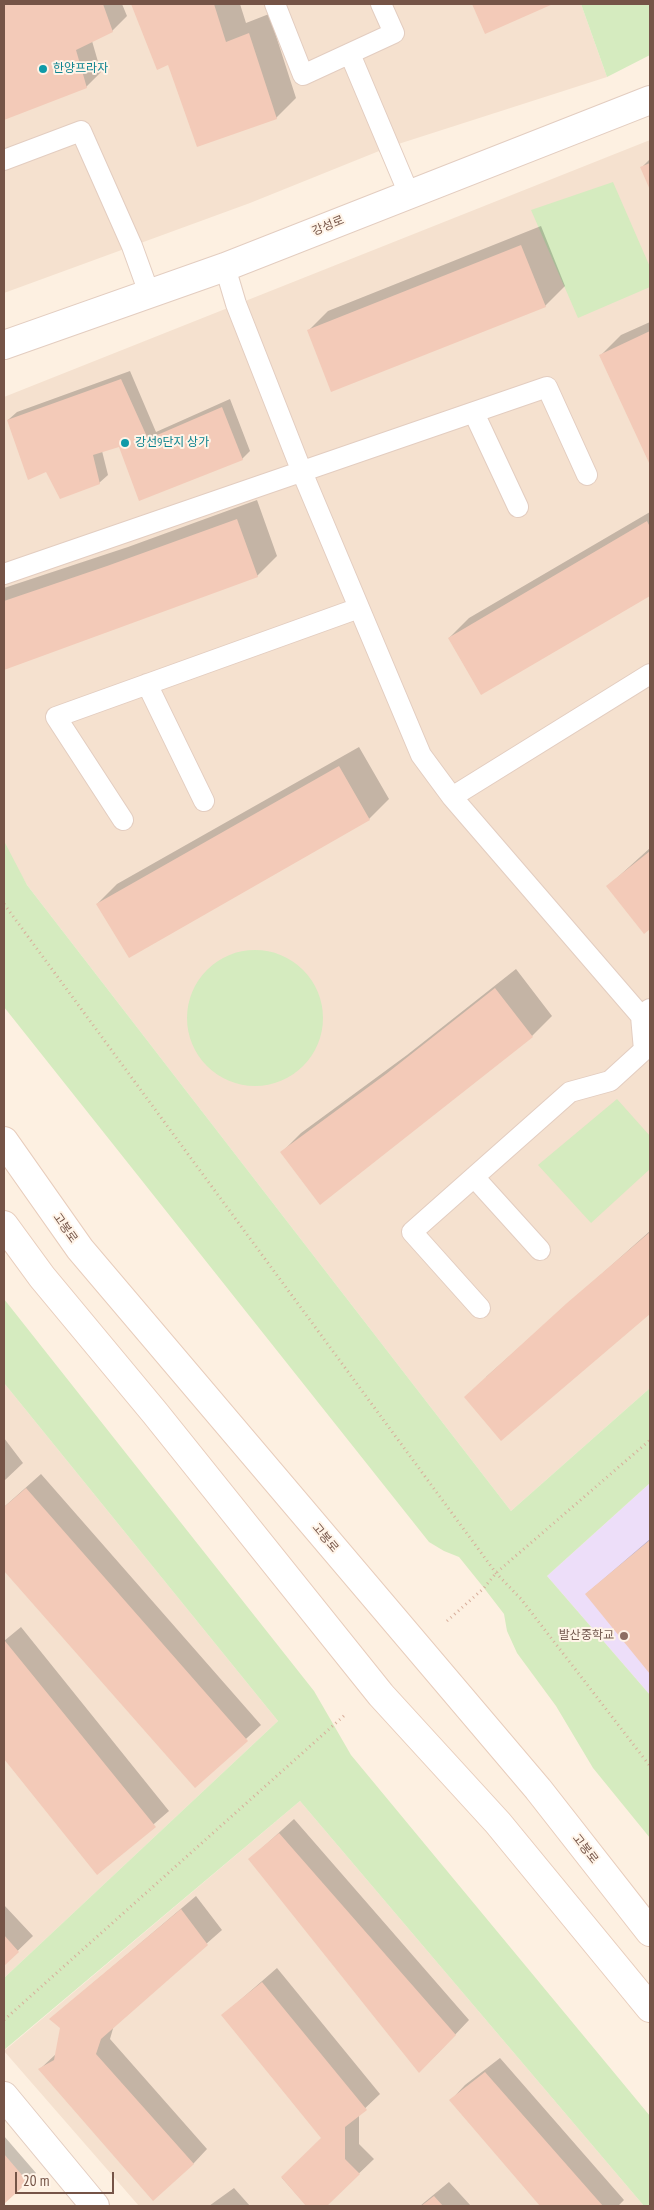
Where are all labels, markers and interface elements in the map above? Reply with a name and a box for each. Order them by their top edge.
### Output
place label: 한양프라자 [53,62,108,76]
marker: 한양프라자 [37,63,49,75]
street label: 강성로 [310,213,346,239]
place label: 강선9단지 상가 [135,436,209,450]
marker: 강선9단지 상가 [119,437,131,449]
street label: 고봉로 [50,1210,80,1246]
street label: 고봉로 [309,1521,341,1555]
place label: 발산중학교 [559,1629,614,1643]
marker: 발산중학교 [618,1630,630,1642]
street label: 고봉로 [569,1832,601,1866]
scale bar [18,2162,116,2194]
text: 20 m [23,2171,49,2190]

